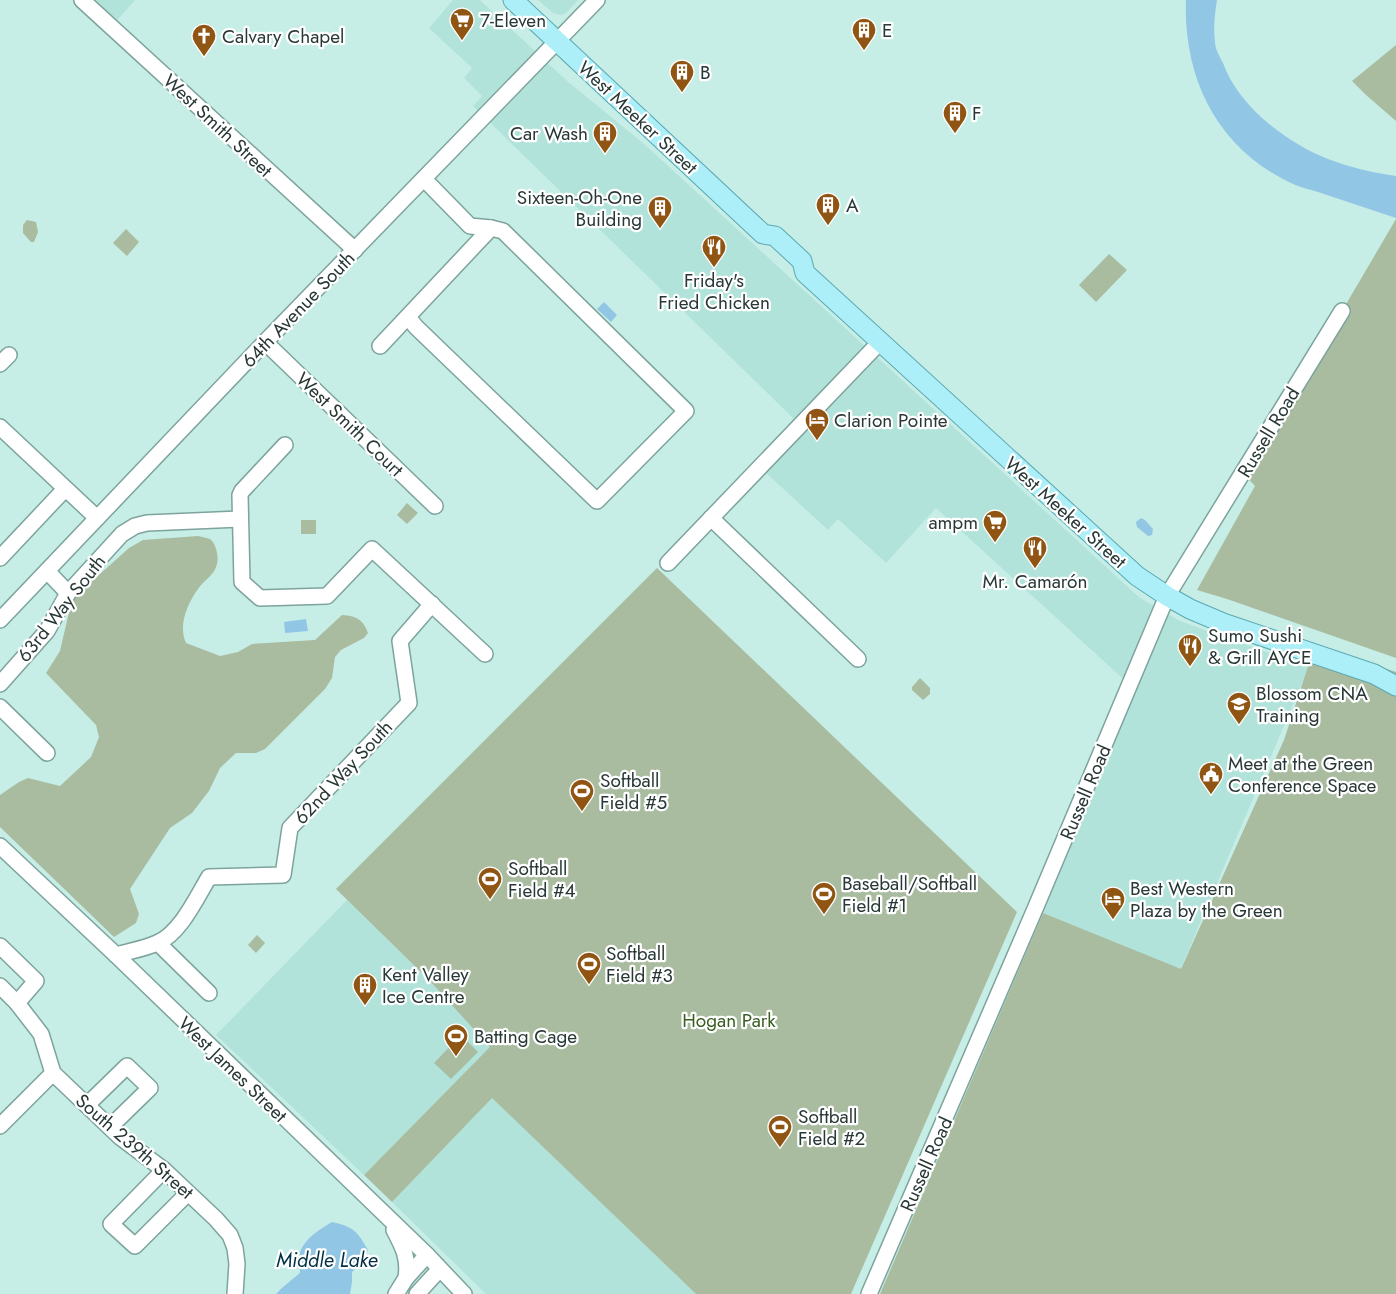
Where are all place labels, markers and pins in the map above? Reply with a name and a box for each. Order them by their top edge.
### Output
supermarket icon: 7-Eleven [449,7,475,41]
place label: 7-Eleven [480,7,546,34]
building icon: E [851,17,877,51]
place label: E [882,17,892,44]
church icon: Calvary Chapel [191,23,217,57]
place label: Calvary Chapel [222,23,344,50]
building icon: B [669,59,695,93]
place label: B [700,59,711,86]
building icon: F [942,100,968,134]
place label: F [972,100,982,127]
place label: Car Wash [510,120,588,147]
building icon: Car Wash [592,120,618,154]
place label: Sixteen-Oh-One Building [517,184,642,233]
building icon: A [815,192,841,226]
place label: A [846,192,859,219]
building icon: Sixteen-Oh-One Building [647,195,673,229]
restaurant icon: Friday's Fried Chicken [701,234,727,268]
place label: Friday's Fried Chicken [658,267,770,316]
hotel icon: Clarion Pointe [804,407,830,441]
place label: Clarion Pointe [834,407,948,434]
place label: ampm [928,509,978,536]
supermarket icon: ampm [982,509,1008,543]
restaurant icon: Mr. Camarón [1022,535,1048,569]
place label: Mr. Camarón [983,568,1087,595]
place label: Sumo Sushi & Grill AYCE [1208,622,1312,671]
restaurant icon: Sumo Sushi & Grill AYCE [1177,633,1203,667]
place label: Blossom CNA Training [1256,680,1368,729]
school or university icon: Blossom CNA Training [1226,691,1252,725]
place label: Meet at the Green Conference Space [1228,750,1377,799]
public building icon: Meet at the Green Conference Space [1198,761,1224,795]
place label: Softball Field #5 [600,767,667,816]
sports icon: Softball Field #5 [569,778,595,812]
place label: Softball Field #4 [508,855,576,904]
sports icon: Softball Field #4 [477,866,503,900]
place label: Baseball/Softball Field #1 [842,870,977,919]
place label: Best Western Plaza by the Green [1130,875,1283,924]
sports icon: Baseball/Softball Field #1 [811,881,837,915]
hotel icon: Best Western Plaza by the Green [1100,886,1126,920]
place label: Softball Field #3 [606,940,673,989]
sports icon: Softball Field #3 [576,951,602,985]
place label: Kent Valley Ice Centre [382,961,469,1010]
building icon: Kent Valley Ice Centre [352,972,378,1006]
sports icon: Batting Cage [443,1023,469,1057]
place label: Batting Cage [474,1023,577,1050]
place label: Softball Field #2 [798,1103,865,1152]
sports icon: Softball Field #2 [767,1114,793,1148]

